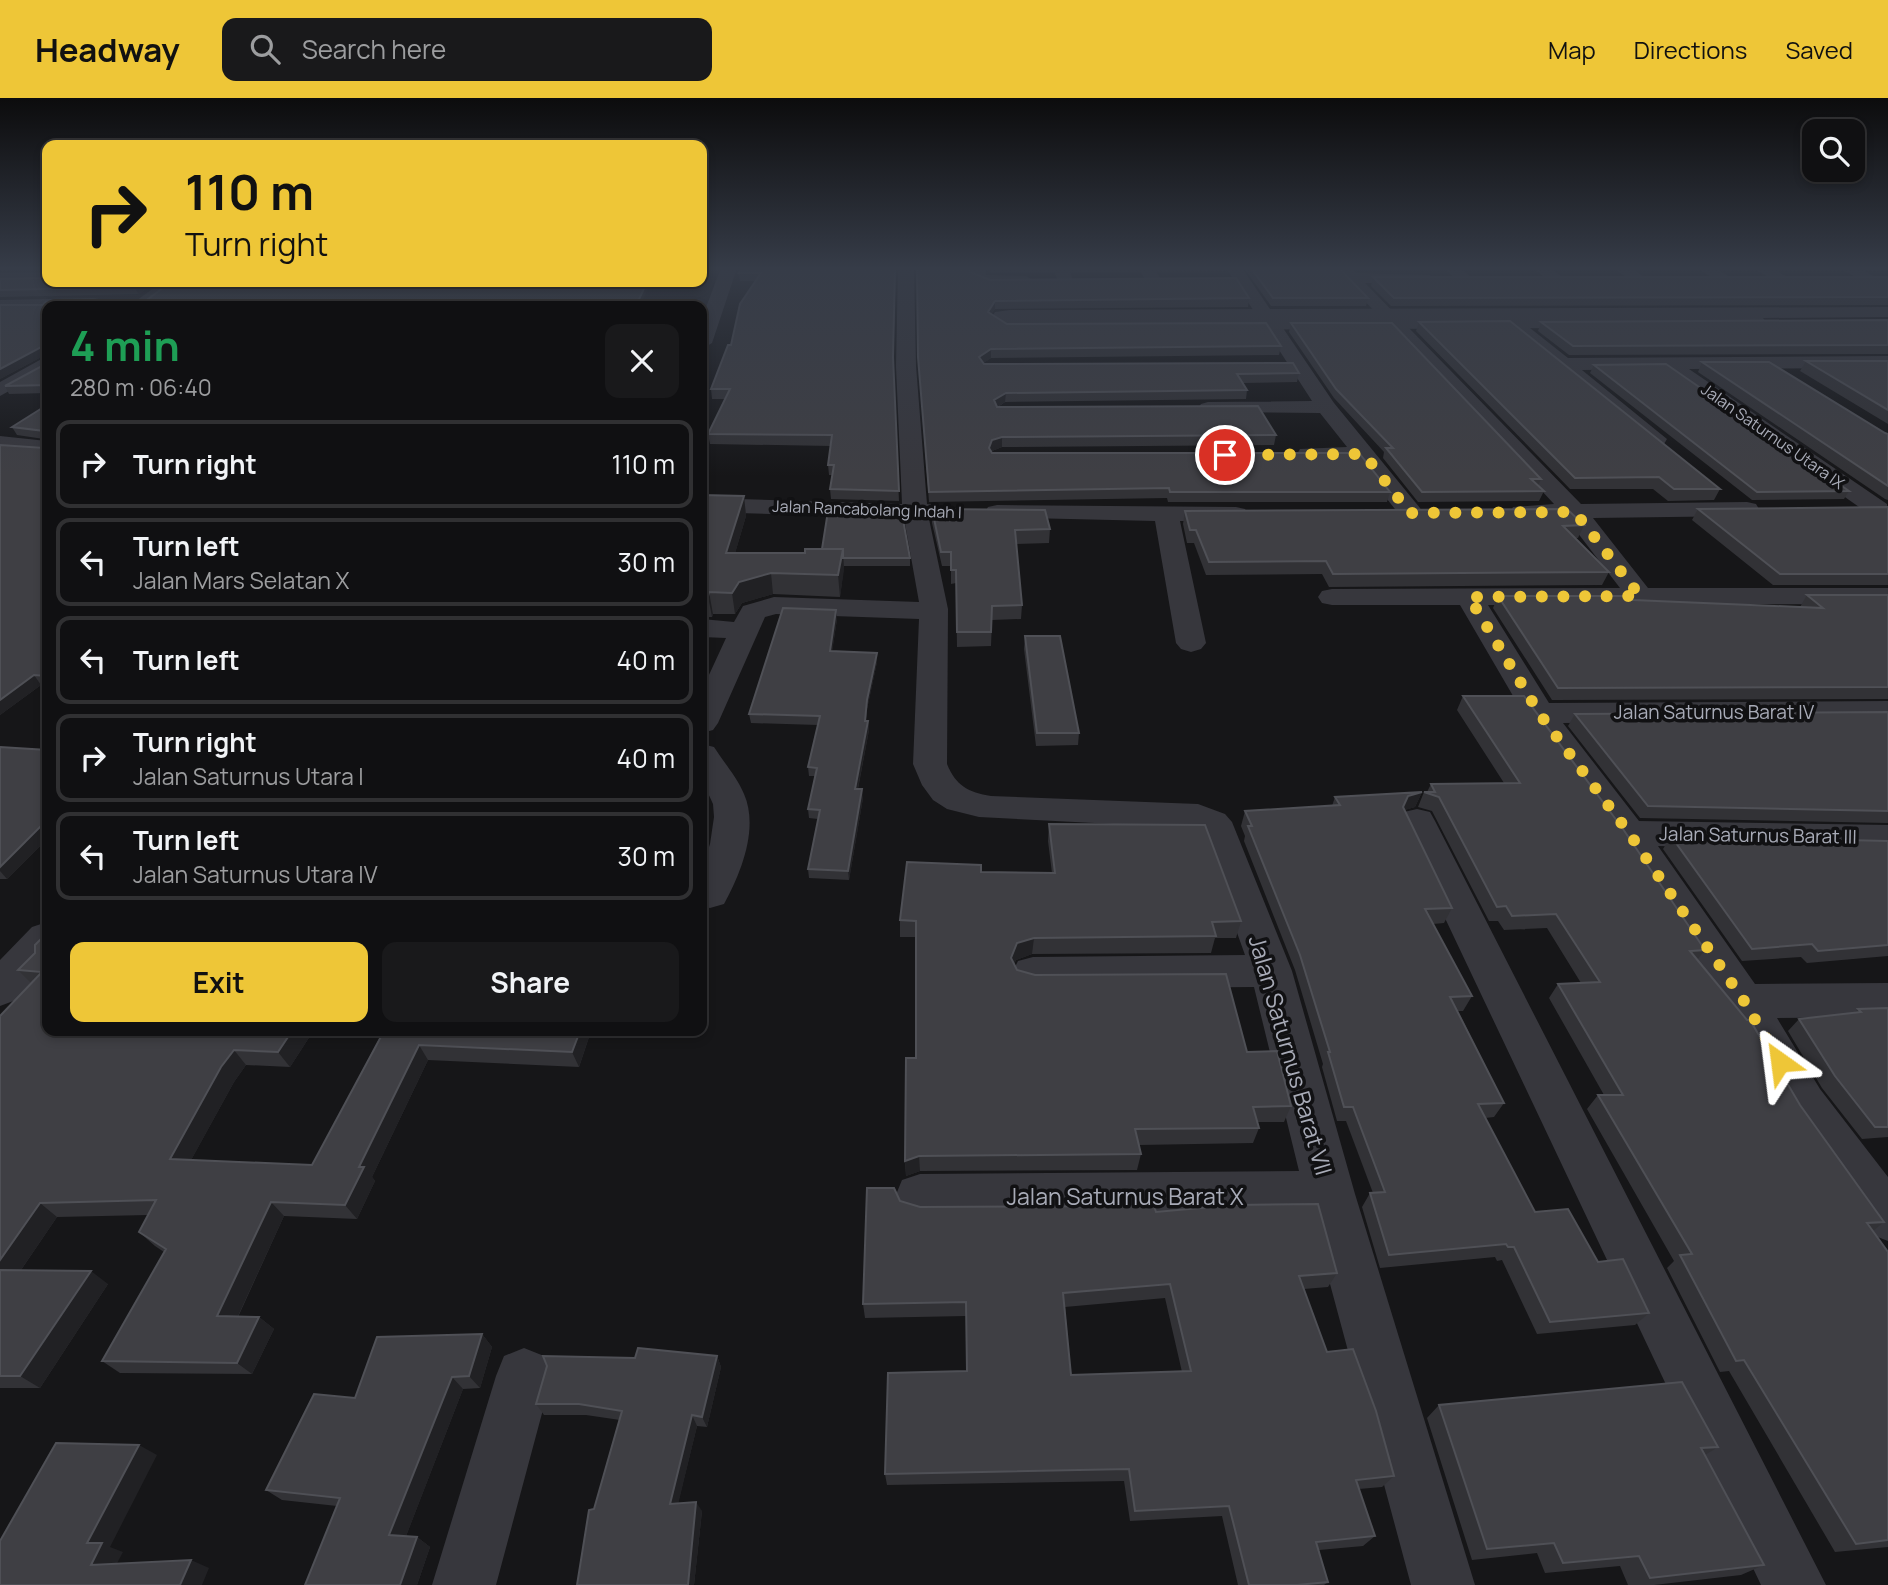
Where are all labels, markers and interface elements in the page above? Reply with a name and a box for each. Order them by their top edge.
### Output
search box [222,18,712,81]
text: Headway [35,27,180,72]
icon: search [246,30,284,68]
text: Search here [302,31,446,67]
text: Map [1548,33,1596,66]
text: Directions [1634,33,1747,66]
text: Saved [1785,33,1853,66]
map controls [1802,119,1865,182]
button: search [1802,119,1865,182]
text: 110 m [185,158,314,225]
icon: right [70,168,161,259]
text: Turn right [185,222,328,266]
text: 4 min [70,316,180,374]
button: close [605,324,679,398]
text: 280 m · 06:40 [70,371,212,403]
street label: Jalan Saturnus Utara IX [1697,378,1849,494]
pin [1195,425,1255,485]
icon: arrive [1206,436,1244,474]
icon: right [74,445,112,483]
text: Turn right [133,446,257,482]
text: 110 m [612,446,675,482]
street label: Jalan Rancabolang Indah I [772,495,962,523]
text: Turn left [133,528,240,564]
icon: left [74,543,112,581]
text: 30 m [618,544,675,580]
text: Jalan Mars Selatan X [133,564,349,596]
icon: left [74,641,112,679]
text: Turn left [133,642,240,678]
text: 40 m [617,642,675,678]
street label: Jalan Saturnus Barat IV [1614,699,1815,725]
text: Turn right [133,724,257,760]
icon: right [74,739,112,777]
text: 40 m [617,740,675,776]
text: Jalan Saturnus Utara I [133,760,364,792]
street label: Jalan Saturnus Barat III [1659,820,1857,850]
text: Turn left [133,822,240,858]
icon: left [74,837,112,875]
text: 30 m [618,838,675,874]
text: Jalan Saturnus Utara IV [133,858,378,890]
street label: Jalan Saturnus Barat VII [1241,931,1341,1179]
button: Exit [70,942,368,1022]
button: Share [382,942,679,1022]
position arrow [1743,1025,1817,1099]
street label: Jalan Saturnus Barat X [1006,1180,1244,1212]

